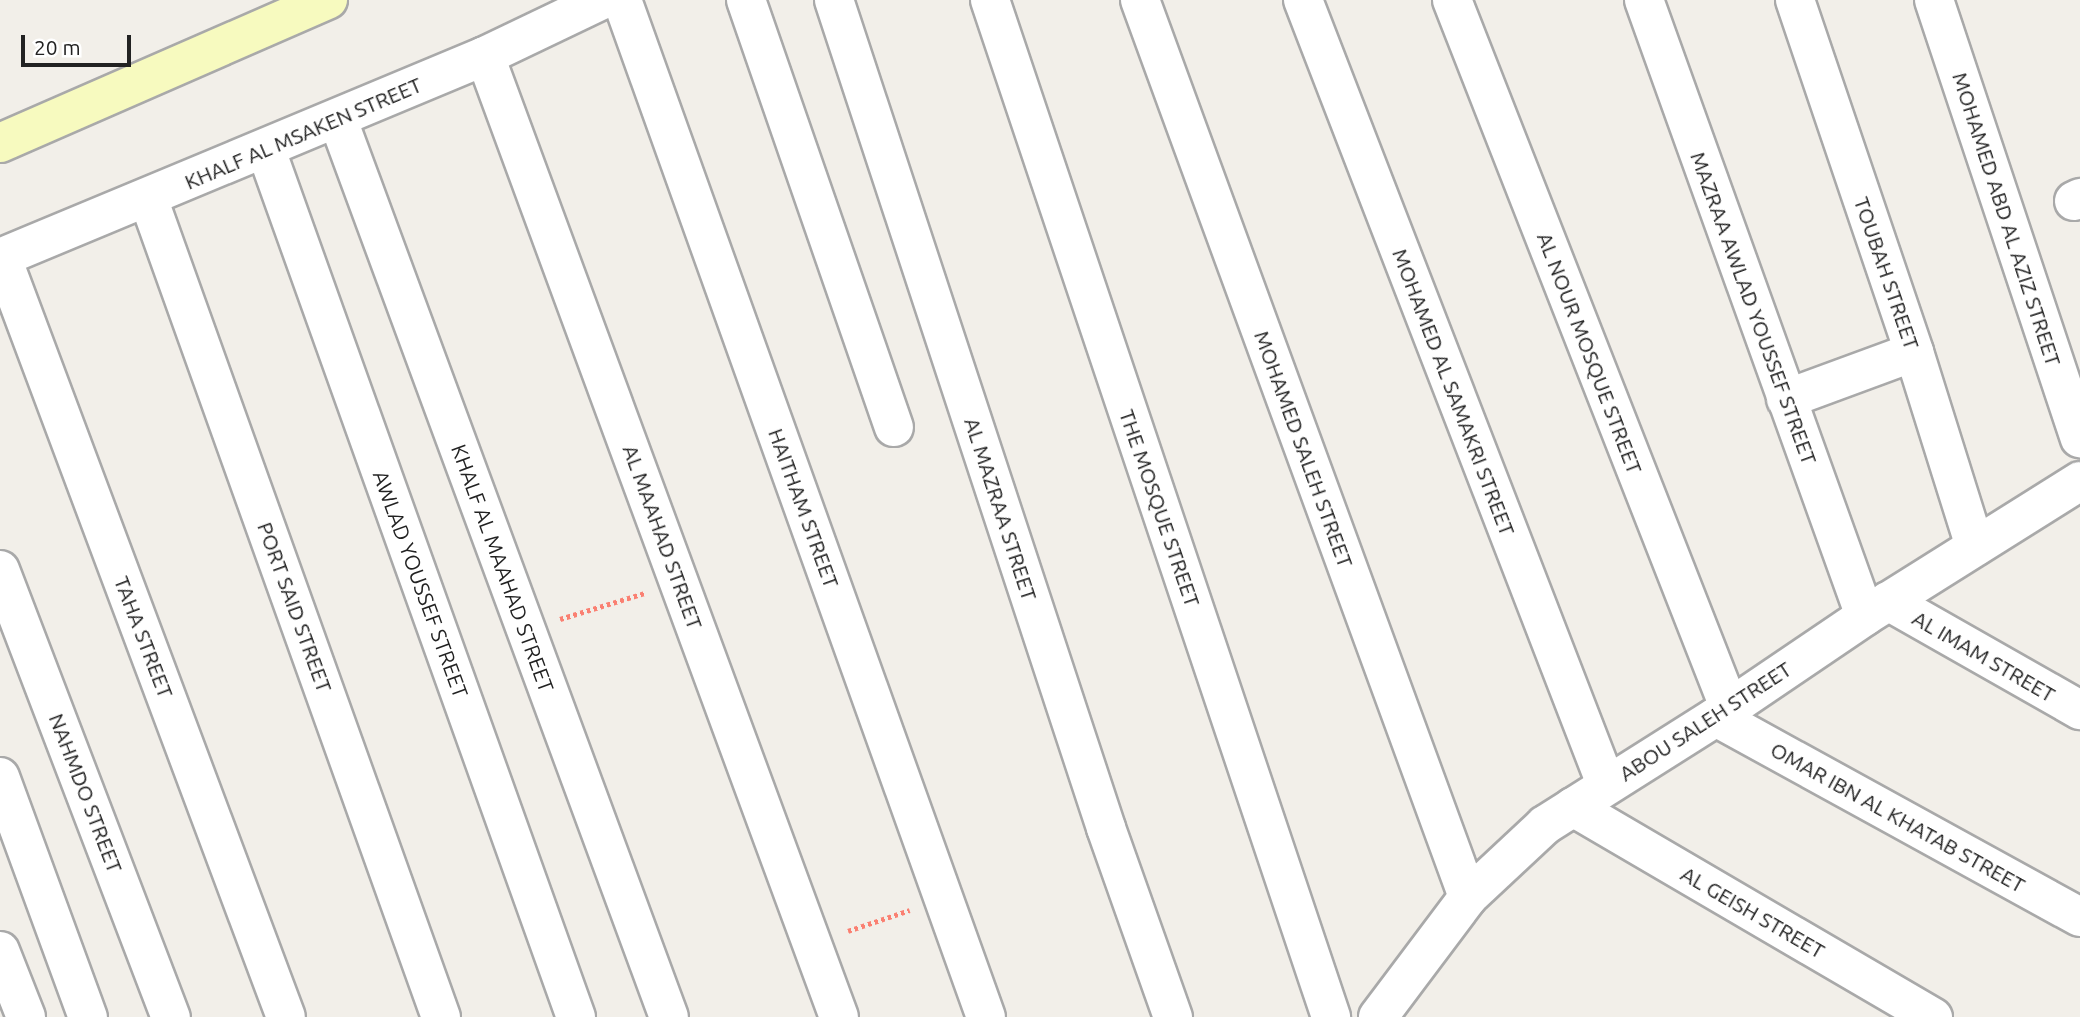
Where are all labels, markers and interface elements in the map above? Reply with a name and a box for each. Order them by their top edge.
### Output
scale bar [24,21,135,65]
text: 20 m [34,35,81,59]
street label: MOHAMED ABD AL AZIZ STREET [1948,69,2066,369]
street label: KHALF AL MSAKEN STREET [181,72,425,194]
street label: MAZRAA AWLAD YOUSSEF STREET [1686,148,1822,468]
street label: TOUBAH STREET [1849,194,1925,352]
street label: AL NOUR MOSQUE STREET [1532,229,1648,477]
street label: MOHAMED AL SAMAKRI STREET [1388,245,1520,539]
street label: MOHAMED SALEH STREET [1249,327,1359,571]
street label: THE MOSQUE STREET [1114,406,1206,610]
street label: AL MAZRAA STREET [960,414,1042,604]
street label: HAITHAM STREET [763,425,845,591]
street label: KHALF AL MAAHAD STREET [446,441,560,695]
street label: AL MAAHAD STREET [618,441,708,633]
street label: AWLAD YOUSSEF STREET [368,467,474,701]
street label: PORT SAID STREET [253,519,337,695]
street label: TAHA STREET [109,573,179,701]
street label: AL IMAM STREET [1908,605,2060,707]
street label: ABOU SALEH STREET [1614,656,1796,786]
street label: NAHMDO STREET [44,710,128,876]
street label: OMAR IBN AL KHATAB STREET [1766,736,2030,898]
street label: AL GEISH STREET [1677,861,1829,963]

